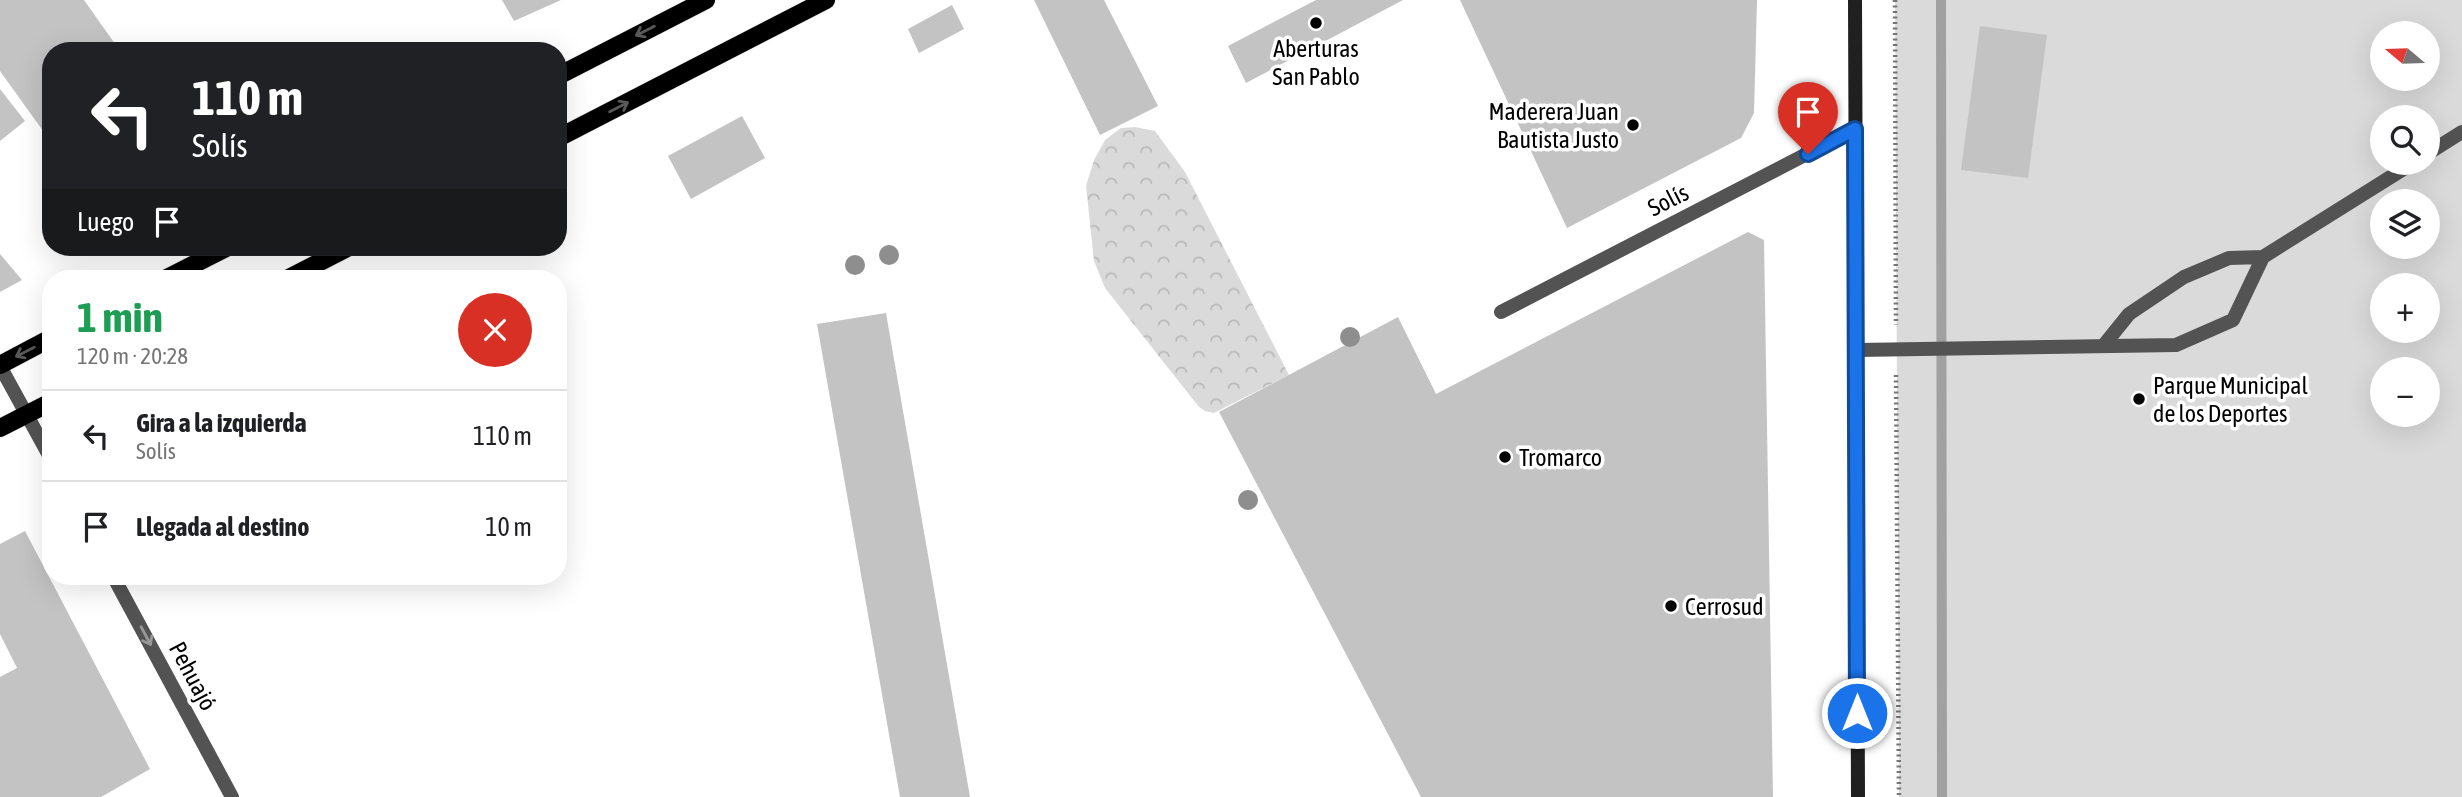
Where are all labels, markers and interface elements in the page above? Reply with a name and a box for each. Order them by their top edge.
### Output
marker: Aberturas San Pablo [1308,15,1324,31]
north arrow [2370,21,2440,91]
map controls [2370,21,2440,427]
one-way arrow [635,25,656,39]
place label: Aberturas San Pablo [1272,35,1360,90]
text: 110 m [192,69,303,125]
icon: left [77,70,168,161]
pin [1778,82,1838,154]
icon: arrive [1789,93,1827,131]
place label: Maderera Juan Bautista Justo [1488,98,1619,153]
one-way arrow [608,100,629,113]
button: search [2370,105,2440,175]
marker: Maderera Juan Bautista Justo [1625,117,1641,133]
text: Solís [192,127,248,164]
street label: Solís [1643,179,1693,221]
button: layers [2370,189,2440,259]
icon: arrive [148,203,186,241]
text: Luego [77,207,134,237]
button: + [2370,273,2440,343]
text: 1 min [77,293,163,341]
button: close [458,293,532,367]
text: 120 m · 20:28 [77,343,188,369]
one-way arrow [15,345,36,359]
button: − [2370,357,2440,427]
place label: Parque Municipal de los Deportes [2153,372,2308,427]
marker: Parque Municipal de los Deportes [2131,391,2147,407]
text: Gira a la izquierda [136,408,307,438]
icon: left [77,417,115,455]
text: 110 m [473,421,532,451]
text: Solís [136,438,176,464]
place label: Tromarco [1519,444,1602,471]
marker: Tromarco [1497,449,1513,465]
icon: arrive [77,508,115,546]
text: Llegada al destino [136,512,309,542]
text: 10 m [485,512,532,542]
place label: Cerrosud [1685,593,1764,620]
marker: Cerrosud [1663,598,1679,614]
one-way arrow [139,625,153,646]
street label: Pehuajó [164,637,222,715]
position arrow [1820,676,1894,750]

